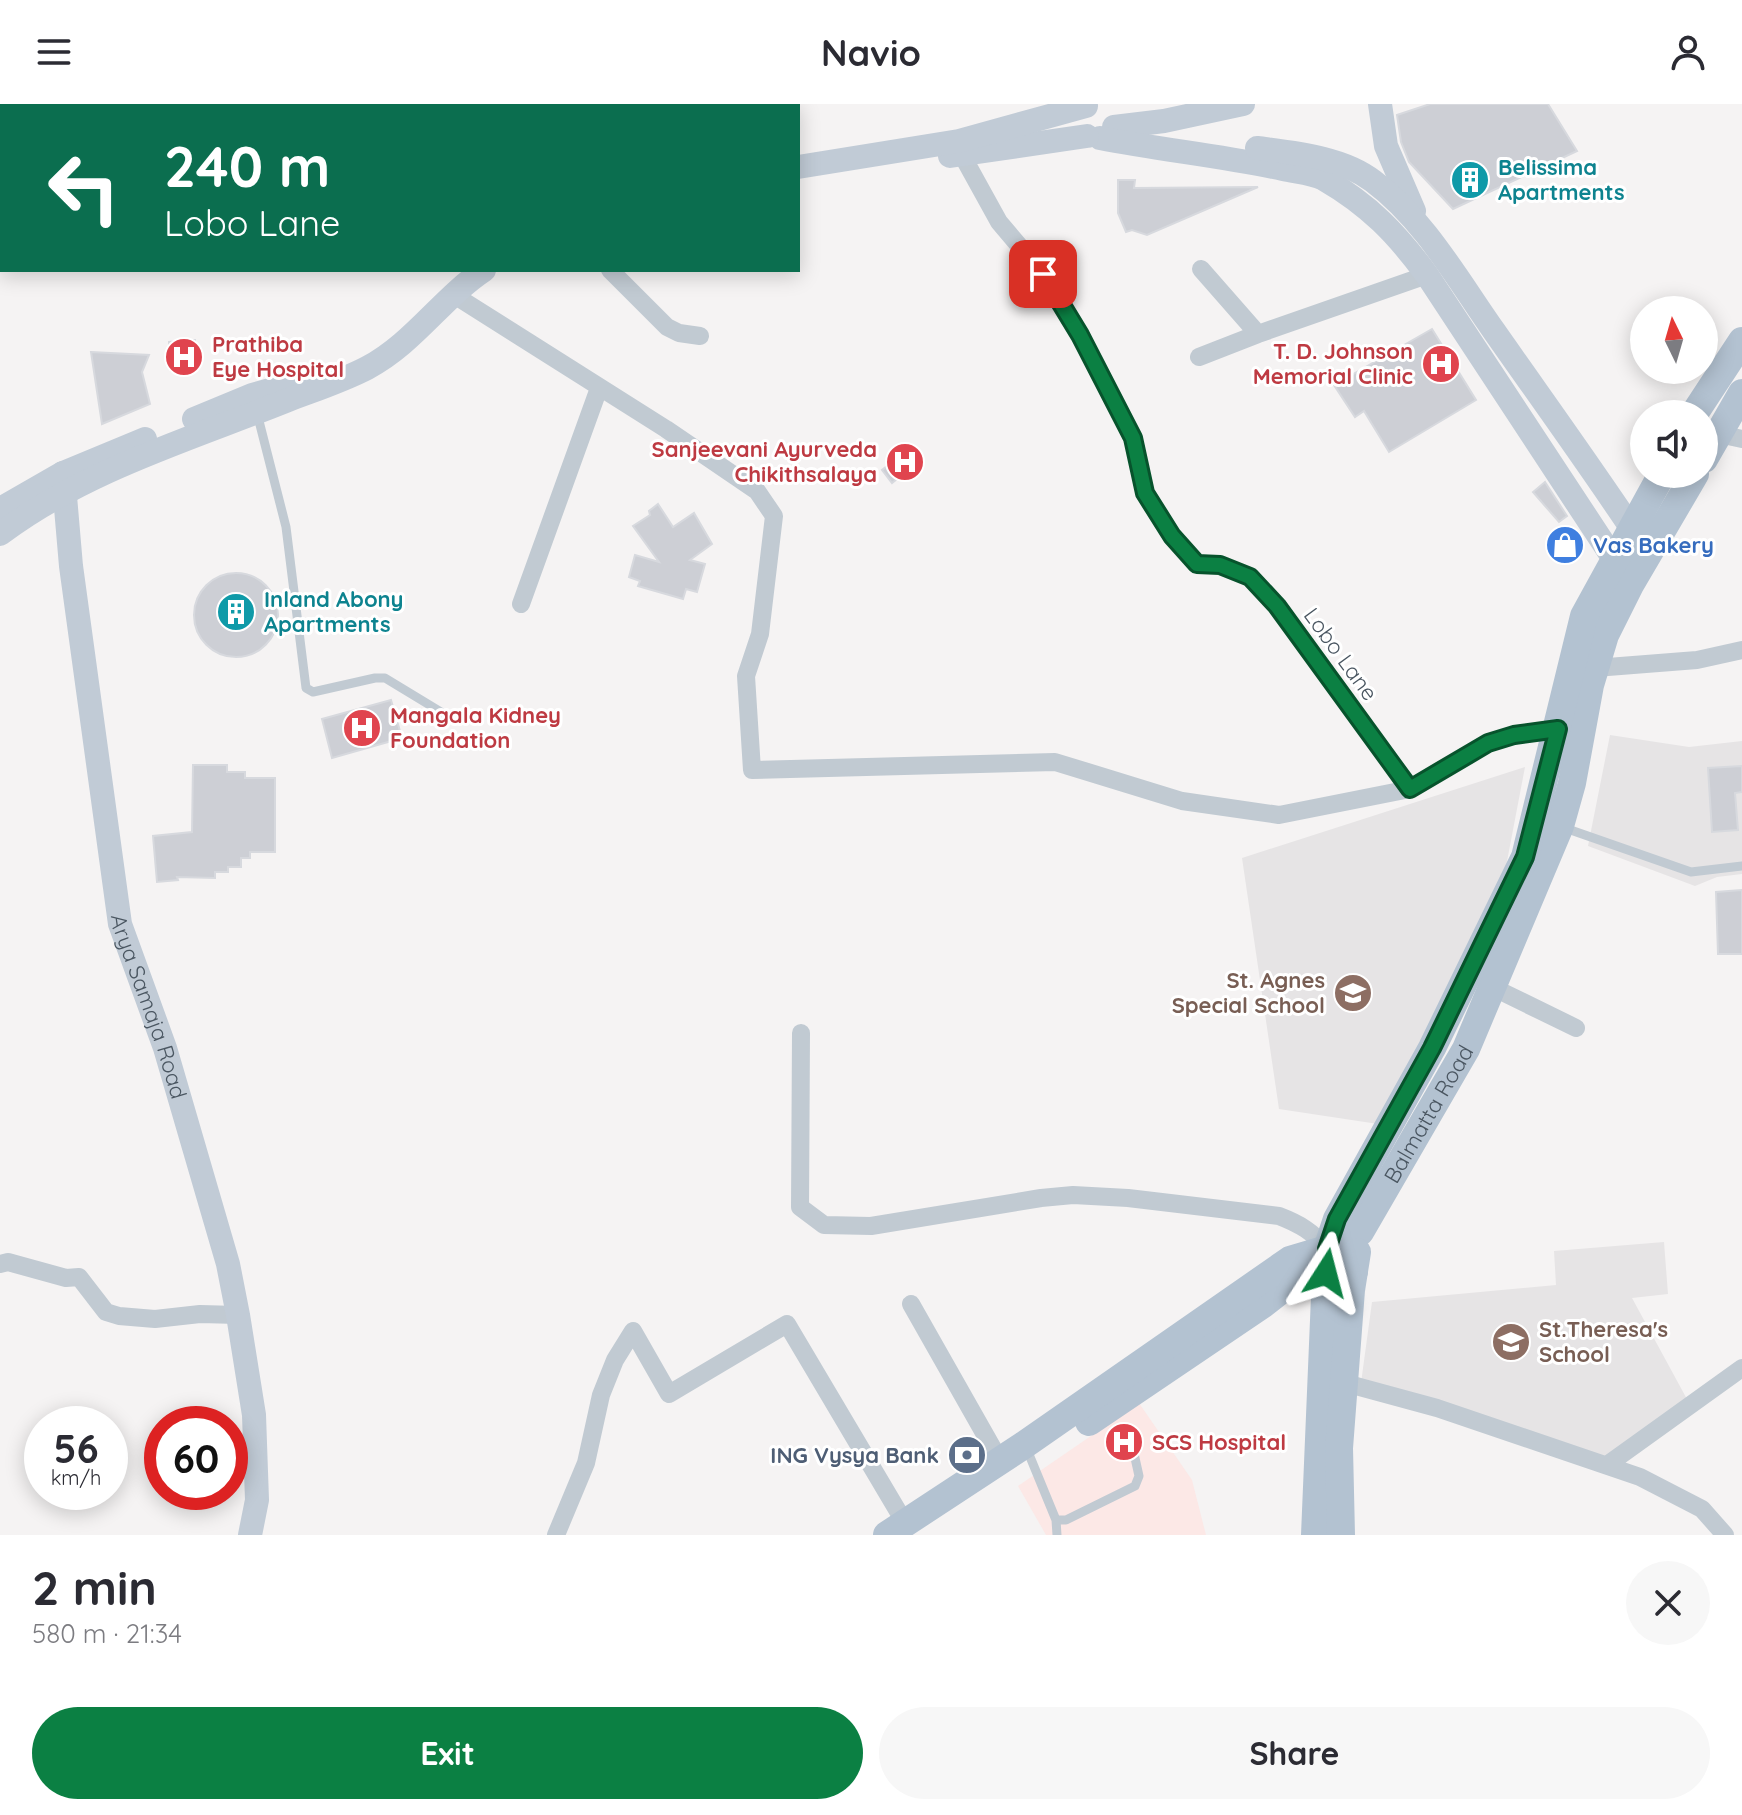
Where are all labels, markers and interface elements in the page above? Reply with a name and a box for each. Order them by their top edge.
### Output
icon: menu [32,30,76,74]
text: Navio [821,30,921,75]
icon: person [1666,30,1710,74]
text: 240 m [164,131,331,201]
icon: left [32,136,136,240]
place label: Belissima Apartments [1498,153,1625,206]
building icon: Belissima Apartments [1449,159,1491,201]
text: Lobo Lane [164,200,340,245]
pin [1009,240,1077,308]
icon: arrive [1021,252,1065,296]
north arrow [1630,296,1718,384]
map controls [1630,296,1718,488]
place label: Prathiba Eye Hospital [212,330,344,383]
hospital icon: Prathiba Eye Hospital [163,336,205,378]
place label: T. D. Johnson Memorial Clinic [1253,337,1413,390]
hospital icon: T. D. Johnson Memorial Clinic [1420,343,1462,385]
button: sound [1630,400,1718,488]
place label: Sanjeevani Ayurveda Chikithsalaya [652,435,877,488]
hospital icon: Sanjeevani Ayurveda Chikithsalaya [884,441,926,483]
shop icon: Vas Bakery [1544,524,1586,566]
place label: Vas Bakery [1593,531,1714,559]
place label: Inland Abony Apartments [264,585,404,638]
building icon: Inland Abony Apartments [215,591,257,633]
street label: Lobo Lane [1298,602,1384,706]
place label: Mangala Kidney Foundation [390,701,561,754]
hospital icon: Mangala Kidney Foundation [341,707,383,749]
street label: Arya Samaja Road [105,913,193,1102]
place label: St. Agnes Special School [1172,966,1325,1019]
school or university icon: St. Agnes Special School [1332,972,1374,1014]
street label: Balmatta Road [1377,1040,1479,1188]
position arrow [1284,1231,1368,1315]
place label: St.Theresa's School [1539,1315,1668,1368]
school or university icon: St.Theresa's School [1490,1321,1532,1363]
speed limit sign: 60 [144,1406,248,1510]
hospital icon: SCS Hospital [1103,1421,1145,1463]
text: 56 [53,1423,99,1473]
place label: SCS Hospital [1152,1428,1286,1456]
bank icon: ING Vysya Bank [946,1434,988,1476]
place label: ING Vysya Bank [770,1441,939,1469]
text: km/h [51,1465,101,1490]
text: 2 min [32,1557,157,1617]
button: close [1626,1561,1710,1645]
text: 580 m · 21:34 [32,1617,182,1650]
button: Exit [32,1707,863,1799]
button: Share [879,1707,1710,1799]

